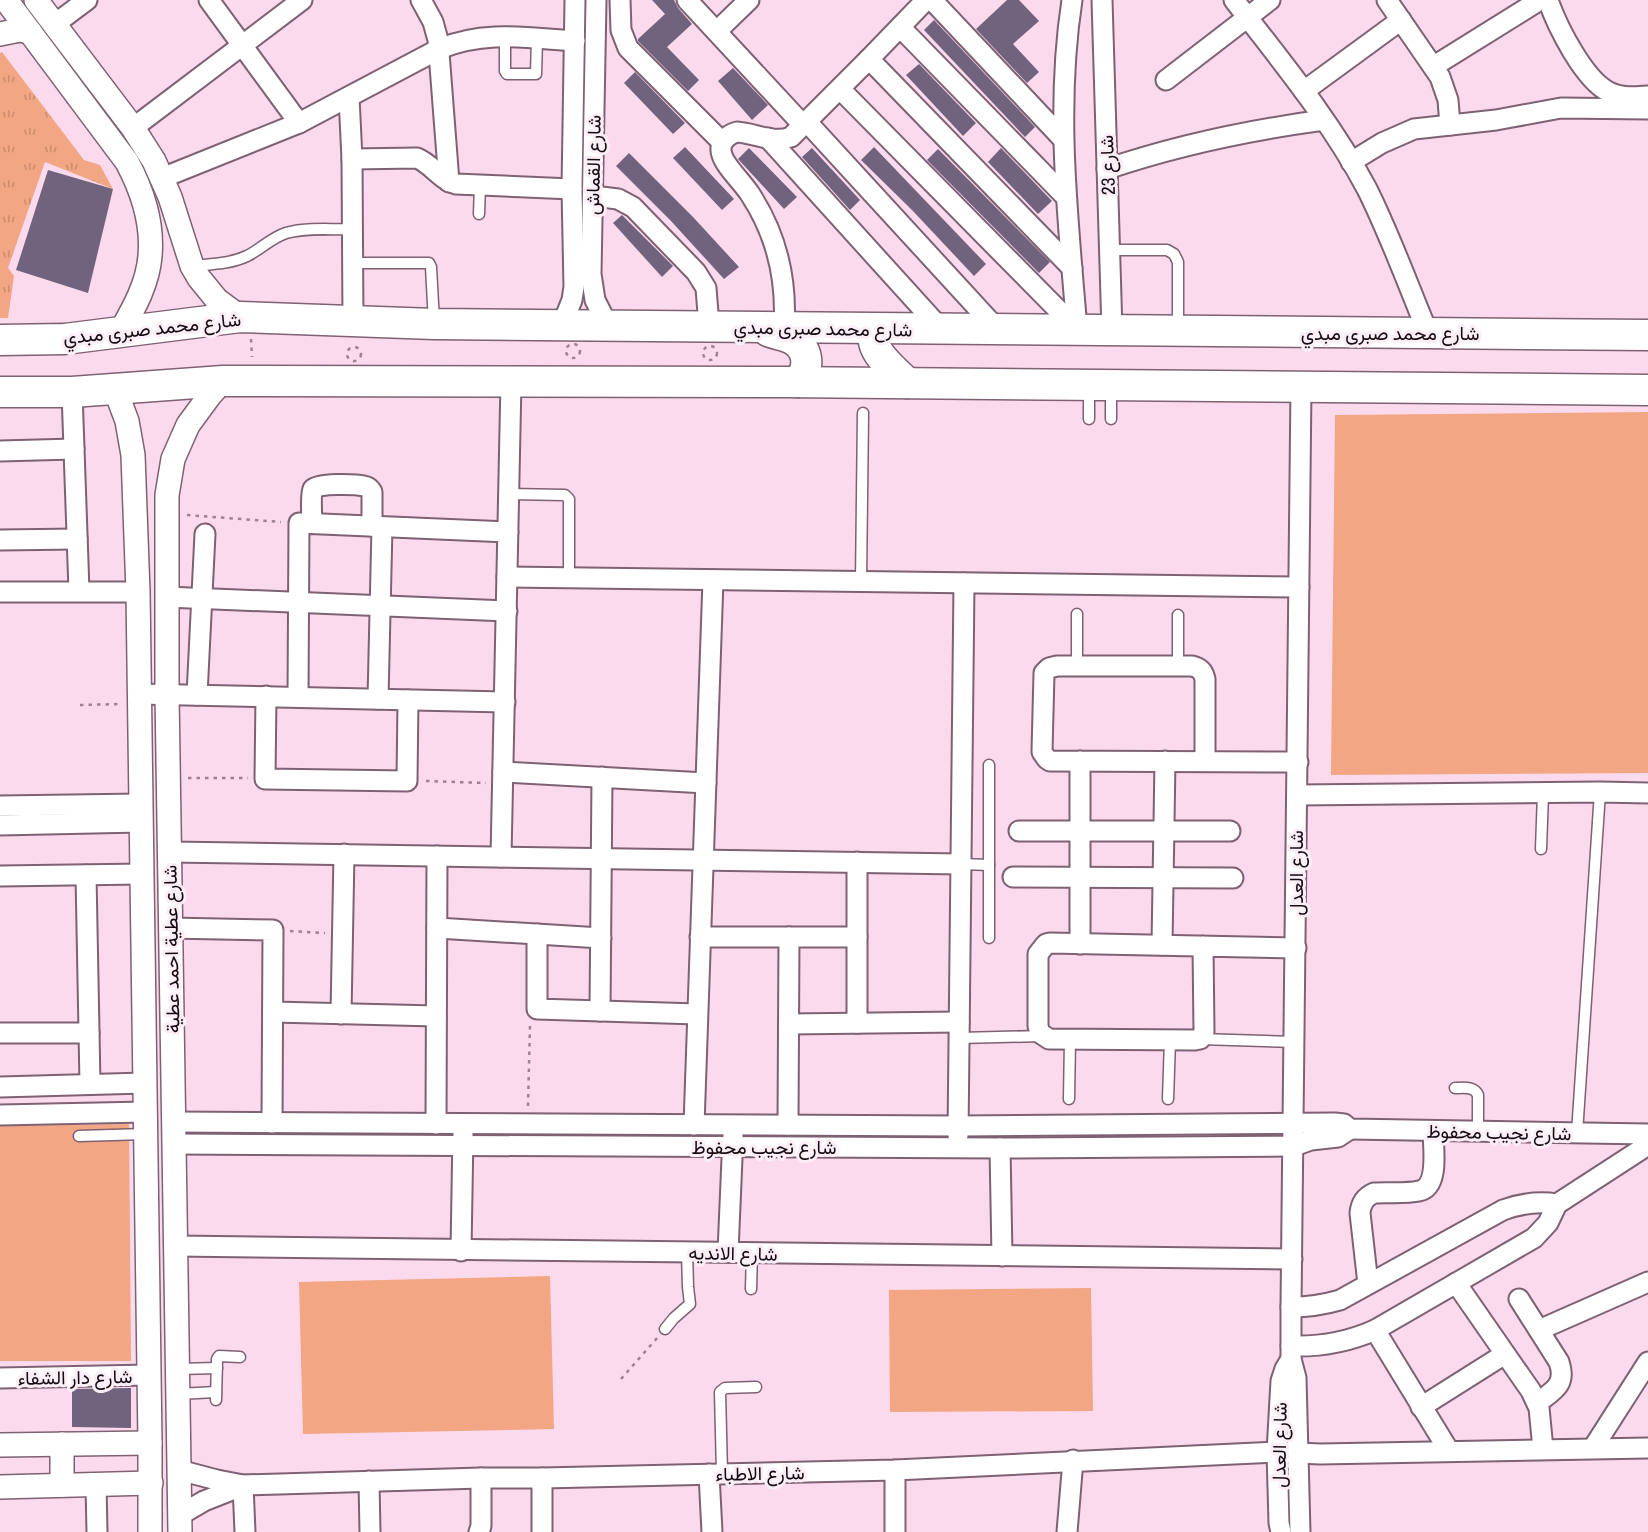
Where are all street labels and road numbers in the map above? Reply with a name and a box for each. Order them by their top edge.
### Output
street label: شارع القماش [579,115,607,215]
street label: شارع 23 [1093,135,1121,195]
street label: شارع محمد صبرى مبدي [62,306,243,353]
street label: شارع محمد صبرى مبدي [733,313,913,346]
street label: شارع محمد صبرى مبدي [1301,320,1479,349]
street label: شارع العدل [1283,830,1309,916]
street label: شارع عطية احمد عطية [157,865,185,1033]
street label: شارع نجيب محفوظ [1426,1118,1572,1146]
street label: شارع نجيب محفوظ [692,1134,836,1160]
street label: شارع الانديه [688,1239,778,1267]
street label: شارع دار الشفاء [17,1363,133,1391]
street label: شارع العدل [1265,1402,1293,1488]
street label: شارع الاطباء [715,1459,805,1487]

